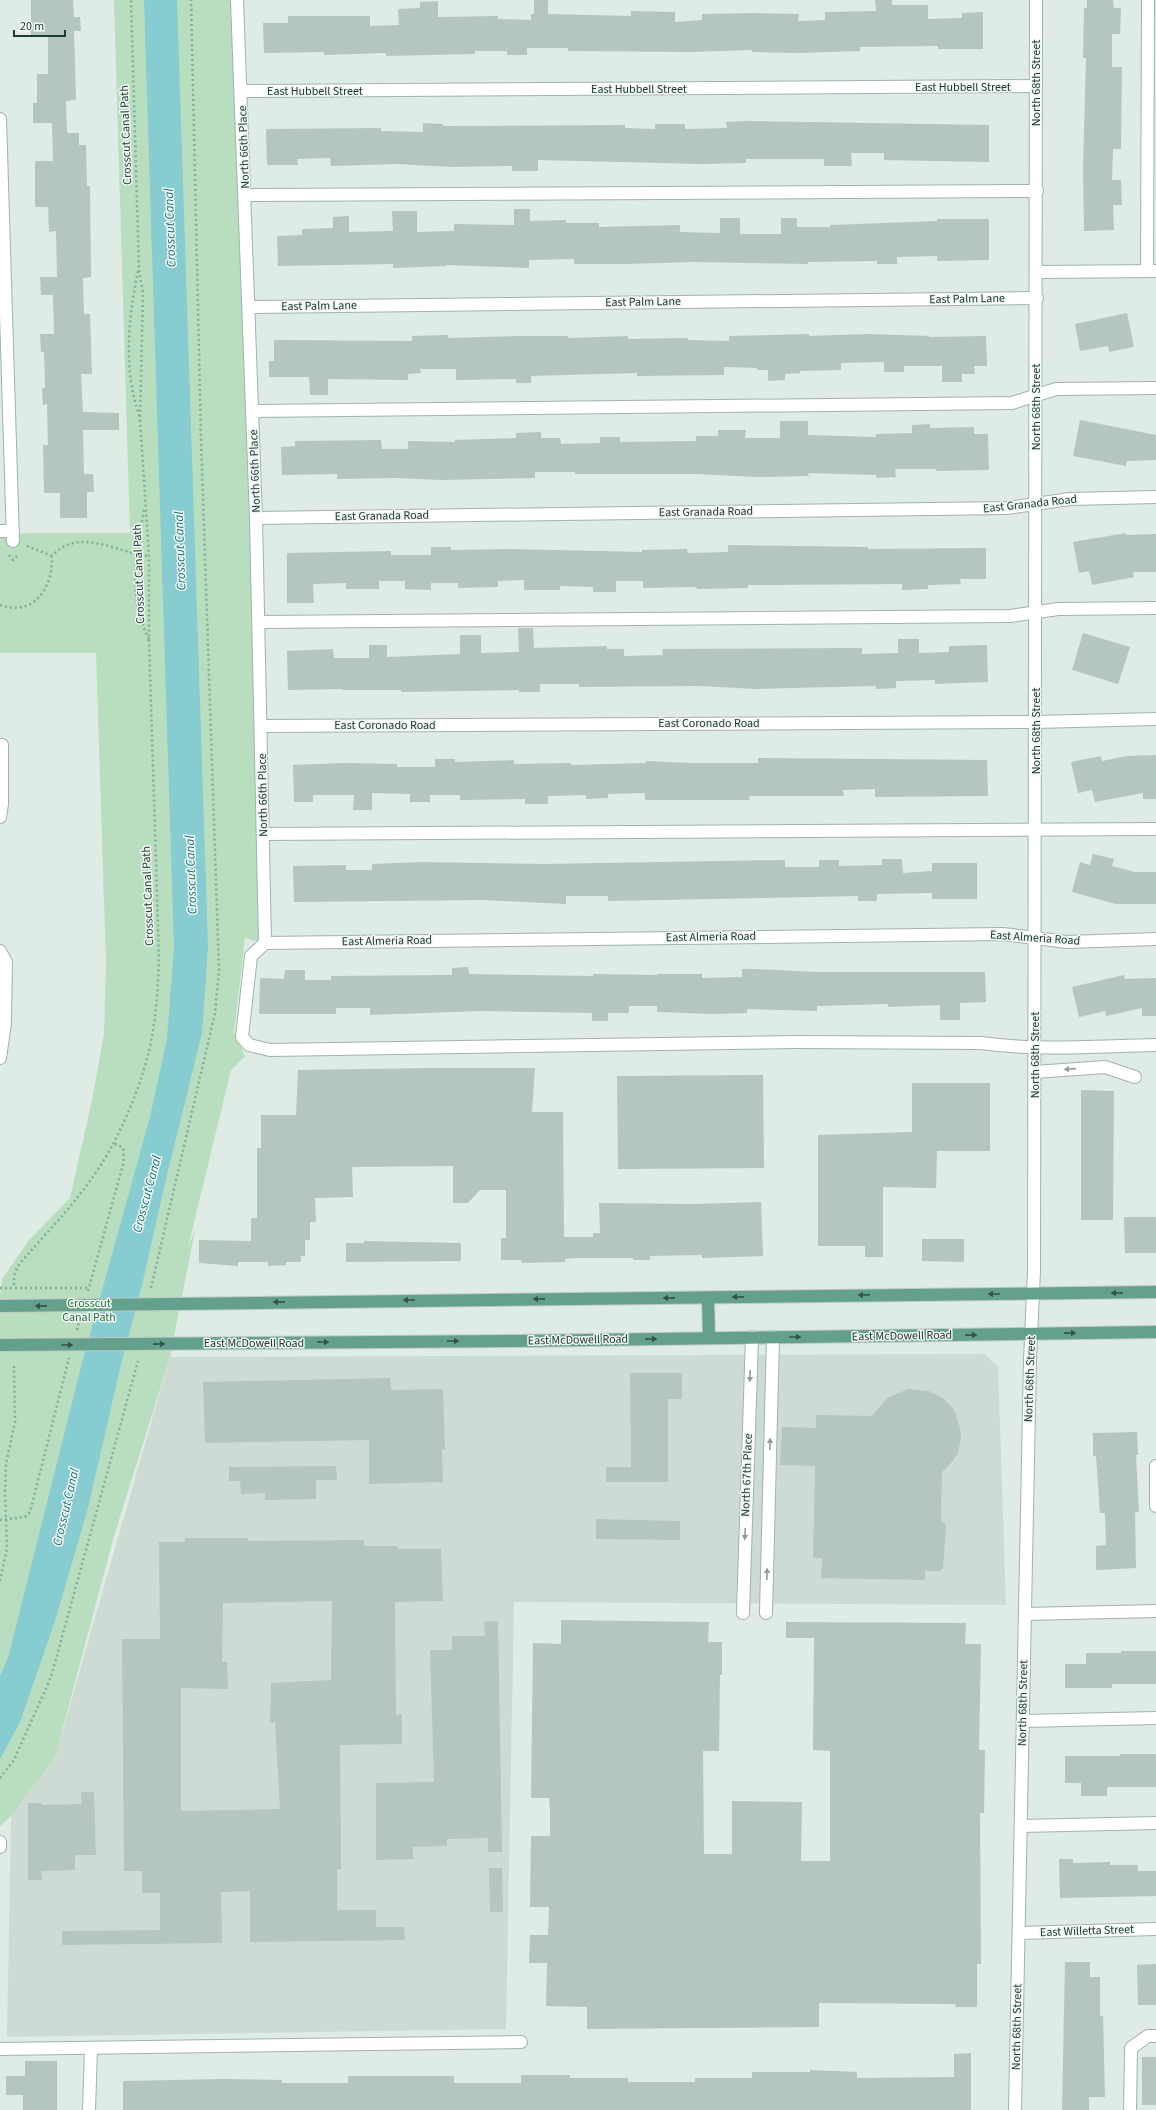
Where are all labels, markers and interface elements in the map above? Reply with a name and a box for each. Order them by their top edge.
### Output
scale bar [14,12,65,38]
text: 20 m [20,18,44,35]
street label: North 68th Street [1028,40,1045,126]
street label: East Hubbell Street [915,79,1011,96]
street label: East Hubbell Street [591,81,687,98]
street label: East Hubbell Street [267,83,363,100]
street label: Crosscut Canal Path [116,85,136,185]
street label: North 66th Place [234,105,254,189]
water label: Crosscut Canal [160,187,180,268]
street label: East Palm Lane [929,290,1005,308]
street label: East Palm Lane [605,293,681,311]
street label: East Palm Lane [281,297,357,315]
street label: North 68th Street [1028,364,1045,450]
street label: North 66th Place [245,429,265,513]
street label: East Granada Road [982,491,1078,517]
street label: East Granada Road [659,503,753,521]
street label: East Granada Road [335,507,429,525]
water label: Crosscut Canal [170,510,190,591]
street label: Crosscut Canal Path [129,524,149,624]
street label: North 68th Street [1028,688,1045,774]
street label: East Coronado Road [658,715,760,732]
street label: East Coronado Road [334,717,436,734]
street label: North 66th Place [254,753,272,837]
water label: Crosscut Canal [181,834,201,915]
street label: Crosscut Canal Path [138,846,158,946]
street label: East Almeria Road [989,926,1081,950]
street label: East Almeria Road [666,928,756,946]
street label: East Almeria Road [342,932,432,950]
street label: North 68th Street [1027,1012,1044,1098]
one-way arrow [1064,1066,1076,1073]
water label: Crosscut Canal [128,1153,166,1234]
one-way arrow [1110,1290,1123,1296]
one-way arrow [987,1291,1000,1297]
one-way arrow [857,1292,870,1298]
one-way arrow [731,1294,744,1300]
park label: Crosscut Canal Path [62,1295,116,1326]
one-way arrow [662,1295,675,1301]
one-way arrow [532,1296,545,1302]
one-way arrow [403,1297,415,1304]
one-way arrow [272,1299,285,1305]
one-way arrow [34,1303,47,1309]
street label: East McDowell Road [852,1327,952,1345]
one-way arrow [1064,1330,1077,1336]
street label: East McDowell Road [528,1331,628,1349]
one-way arrow [965,1331,977,1338]
one-way arrow [789,1334,802,1340]
street label: East McDowell Road [204,1335,304,1352]
one-way arrow [645,1336,658,1342]
street label: North 68th Street [1020,1336,1040,1422]
one-way arrow [447,1338,459,1345]
one-way arrow [317,1339,330,1345]
one-way arrow [153,1341,166,1347]
one-way arrow [61,1342,74,1348]
one-way arrow [747,1370,754,1382]
street label: North 67th Place [737,1433,757,1517]
one-way arrow [767,1437,773,1450]
water label: Crosscut Canal [48,1466,84,1548]
one-way arrow [742,1528,749,1540]
one-way arrow [764,1567,770,1580]
street label: North 68th Street [1014,1660,1032,1746]
street label: East Willetta Street [1040,1921,1134,1941]
street label: North 68th Street [1008,1984,1026,2070]

